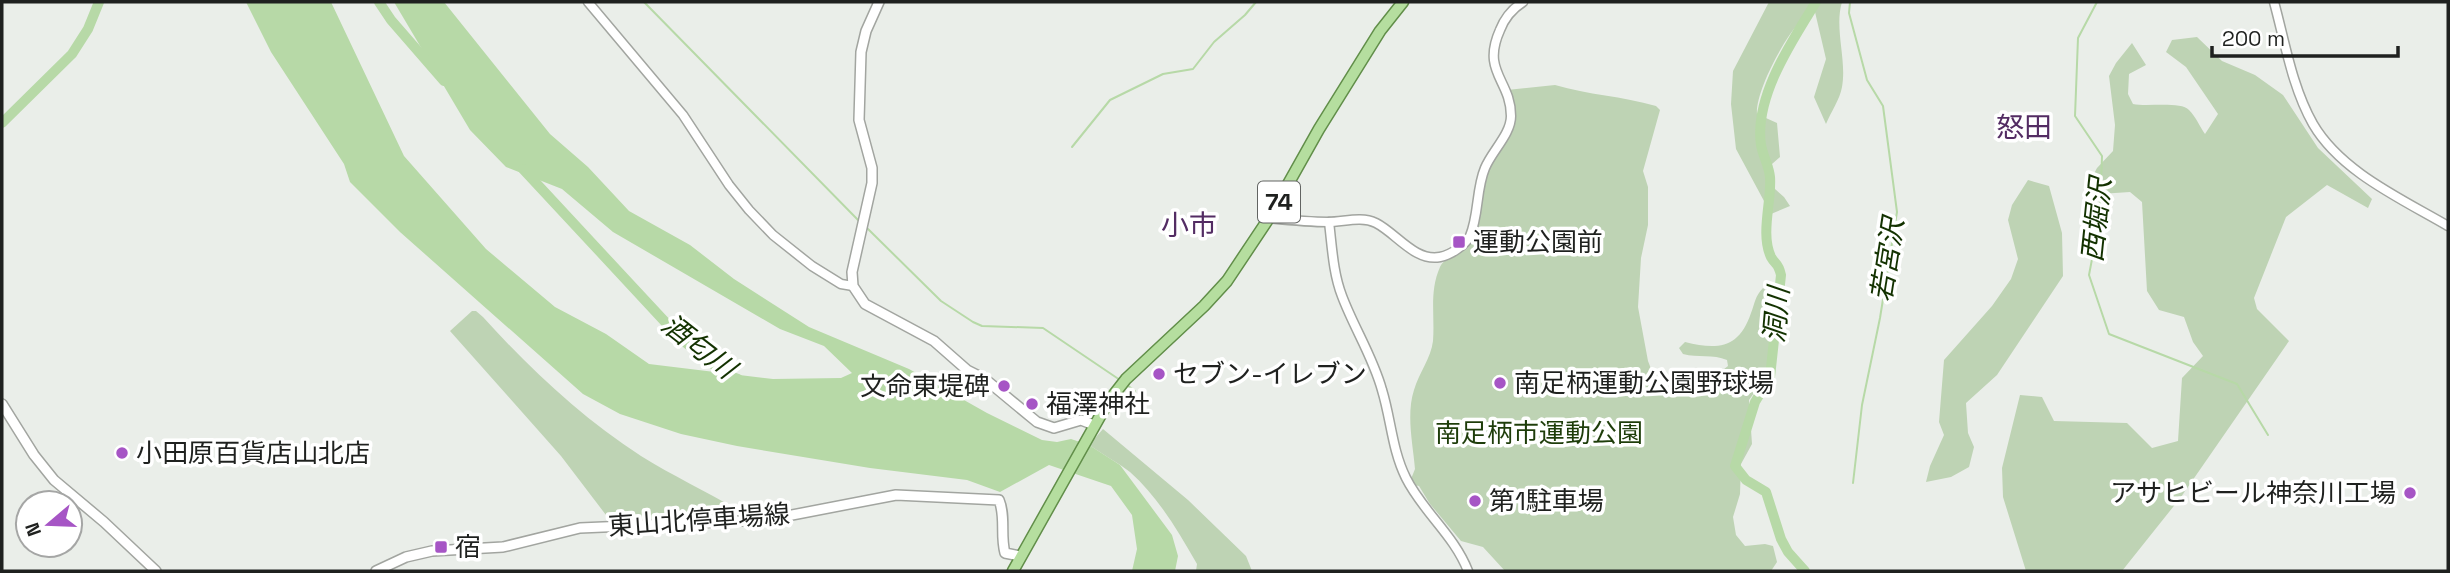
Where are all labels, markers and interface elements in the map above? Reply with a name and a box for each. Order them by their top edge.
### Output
scale bar [2212,14,2398,58]
text: 200 m [2222,25,2285,52]
district label: 怒田 [1996,109,2052,145]
water label: 西堀沢 [2074,172,2119,264]
road number: 74 [1258,182,1300,222]
district label: 小市 [1161,207,1217,243]
water label: 若宮沢 [1863,212,1912,304]
place label: 運動公園前 [1473,225,1603,259]
marker: 運動公園前 [1451,234,1467,250]
water label: 洞川 [1756,283,1797,344]
water label: 酒匂川 [655,306,746,388]
place label: セブン-イレブン [1173,357,1367,391]
marker: セブン-イレブン [1151,366,1167,382]
place label: 南足柄運動公園野球場 [1514,366,1774,400]
place label: 文命東堤碑 [860,369,990,403]
marker: 南足柄運動公園野球場 [1492,375,1508,391]
marker: 文命東堤碑 [996,378,1012,394]
place label: 福澤神社 [1046,387,1150,421]
marker: 福澤神社 [1024,396,1040,412]
park label: 南足柄市運動公園 [1435,416,1643,450]
place label: 小田原百貨店山北店 [136,436,370,470]
marker: 小田原百貨店山北店 [114,445,130,461]
place label: アサヒビール神奈川工場 [2110,476,2396,510]
place label: 第1駐車場 [1489,484,1604,518]
marker: アサヒビール神奈川工場 [2402,485,2418,501]
north arrow [14,489,84,559]
marker: 第1駐車場 [1467,493,1483,509]
street label: 東山北停車場線 [607,497,791,543]
text: N [20,519,47,539]
place label: 宿 [455,530,481,564]
marker: 宿 [433,539,449,555]

